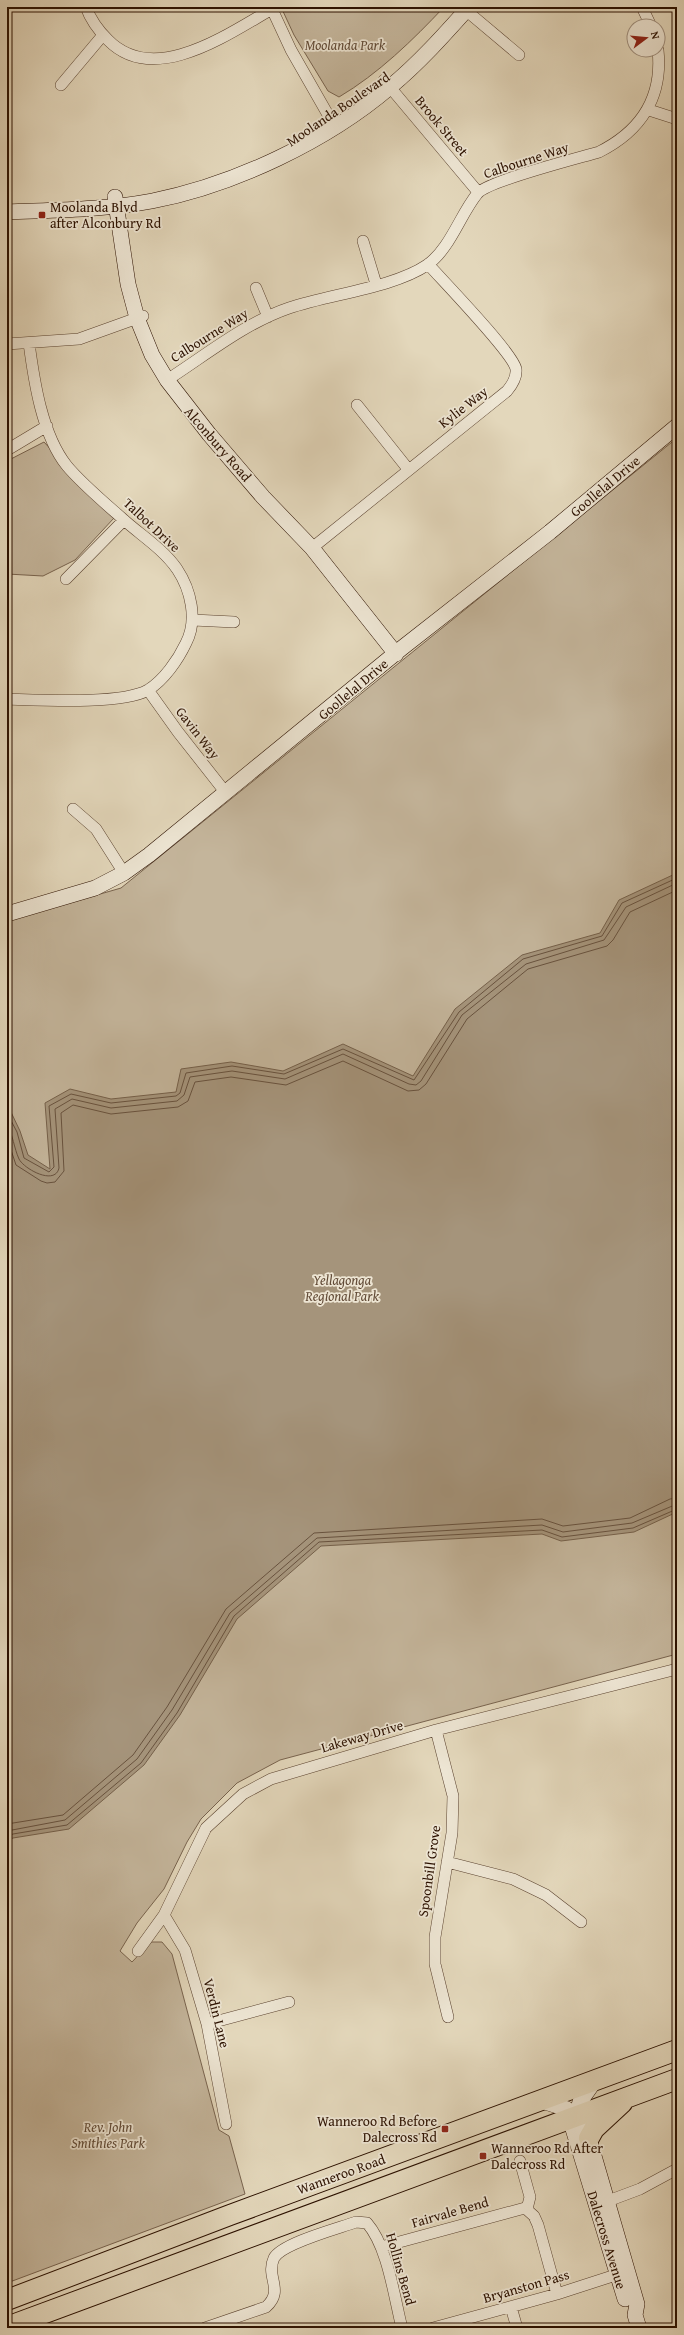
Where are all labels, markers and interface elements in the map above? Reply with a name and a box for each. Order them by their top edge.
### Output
north arrow [626,18,666,58]
text: N [647,30,664,42]
park label: Moolanda Park [305,35,386,55]
street label: Moolanda Boulevard [282,67,394,151]
street label: Brook Street [411,91,473,161]
street label: Calbourne Way [481,137,571,183]
place label: Moolanda Blvd after Alconbury Rd [50,197,162,233]
marker: Moolanda Blvd after Alconbury Rd [37,210,47,220]
street label: Calbourne Way [166,303,252,367]
street label: Kylie Way [434,381,492,433]
street label: Alconbury Road [180,402,257,486]
street label: Goollelal Drive [566,450,645,521]
street label: Talbot Drive [119,493,185,557]
street label: Goollelal Drive [314,653,393,724]
street label: Gavin Way [171,703,225,763]
park label: Yellagonga Regional Park [304,1270,379,1306]
street label: Lakeway Drive [319,1715,406,1757]
street label: Spoonbill Grove [413,1823,445,1918]
street label: Verdin Lane [199,1976,235,2050]
place label: Wanneroo Rd Before Dalecross Rd [317,2111,438,2147]
park label: Rev. John Smithies Park [71,2117,145,2153]
marker: Wanneroo Rd Before Dalecross Rd [440,2124,450,2134]
place label: Wanneroo Rd After Dalecross Rd [491,2138,603,2174]
street label: Wanneroo Road [294,2149,388,2199]
marker: Wanneroo Rd After Dalecross Rd [478,2151,488,2161]
street label: Dalecross Avenue [583,2188,632,2292]
street label: Fairvale Bend [409,2191,491,2233]
street label: Hollins Bend [381,2230,421,2308]
street label: Bryanston Pass [481,2264,571,2308]

